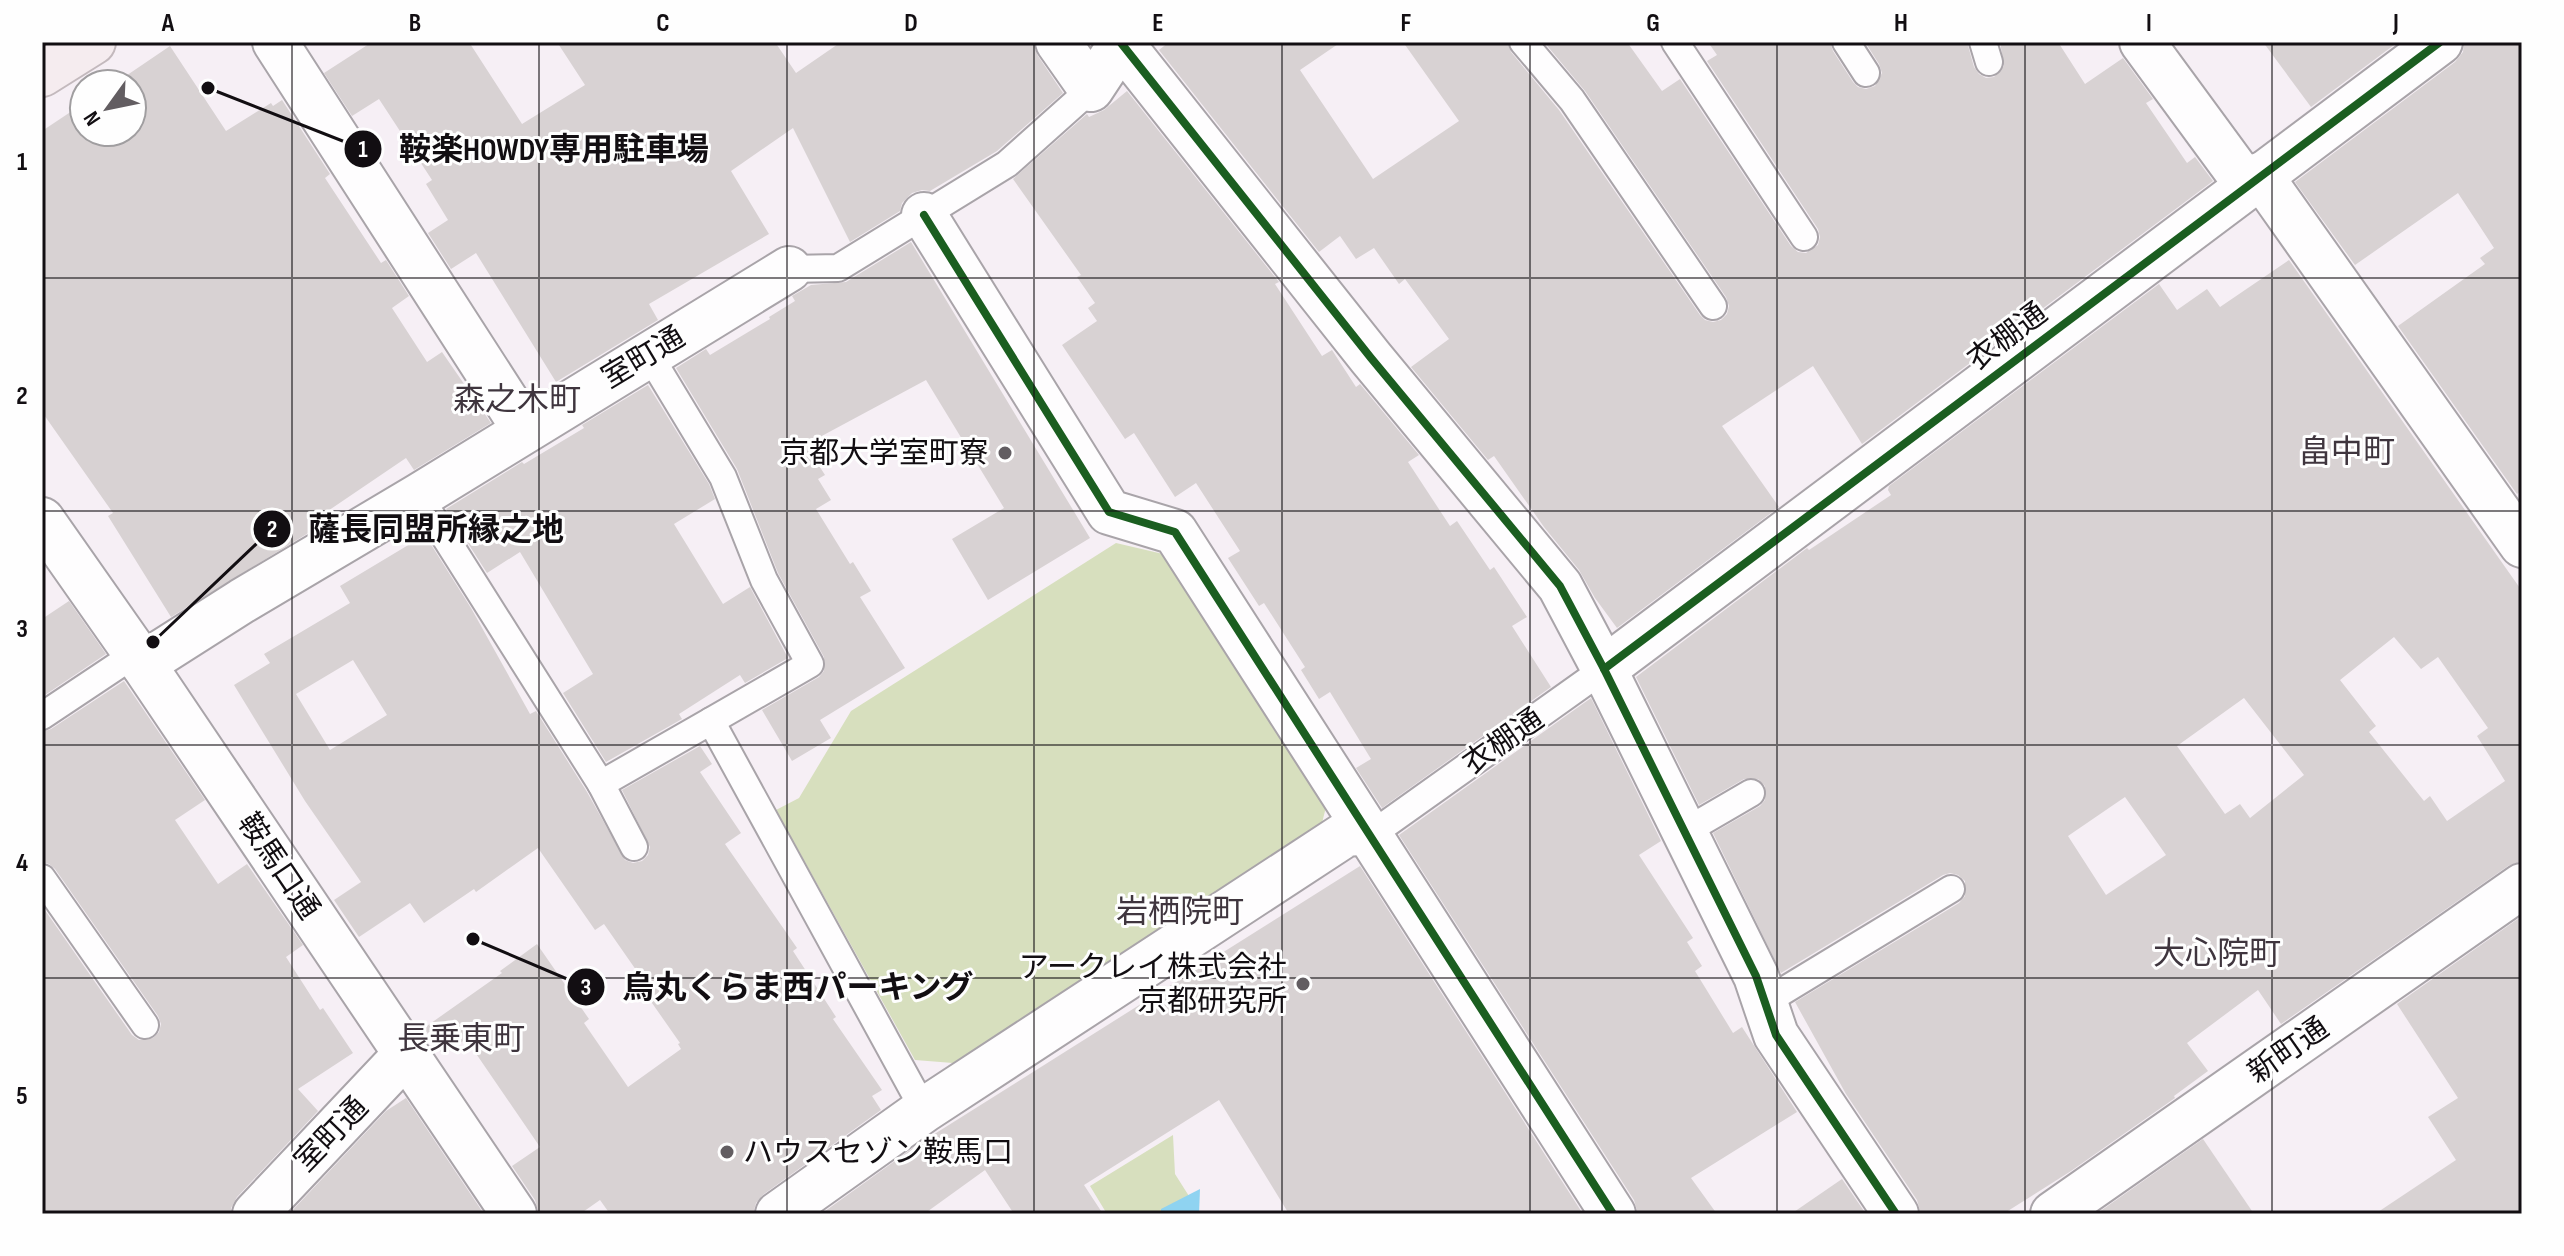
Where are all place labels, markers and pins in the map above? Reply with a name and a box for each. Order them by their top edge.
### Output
callout: 鞍楽HOWDY専用駐車場 [343,121,725,177]
place label: 京都大学室町寮 [779,436,989,472]
marker: 京都大学室町寮 [996,444,1014,462]
callout: 薩長同盟所縁之地 [252,501,580,557]
place label: アークレイ株式会社 京都研究所 [1019,950,1287,1020]
callout: 烏丸くらま西パーキング [566,959,990,1015]
marker: アークレイ株式会社 京都研究所 [1294,975,1312,993]
place label: ハウスセゾン鞍馬口 [743,1135,1013,1171]
marker: ハウスセゾン鞍馬口 [718,1143,736,1161]

